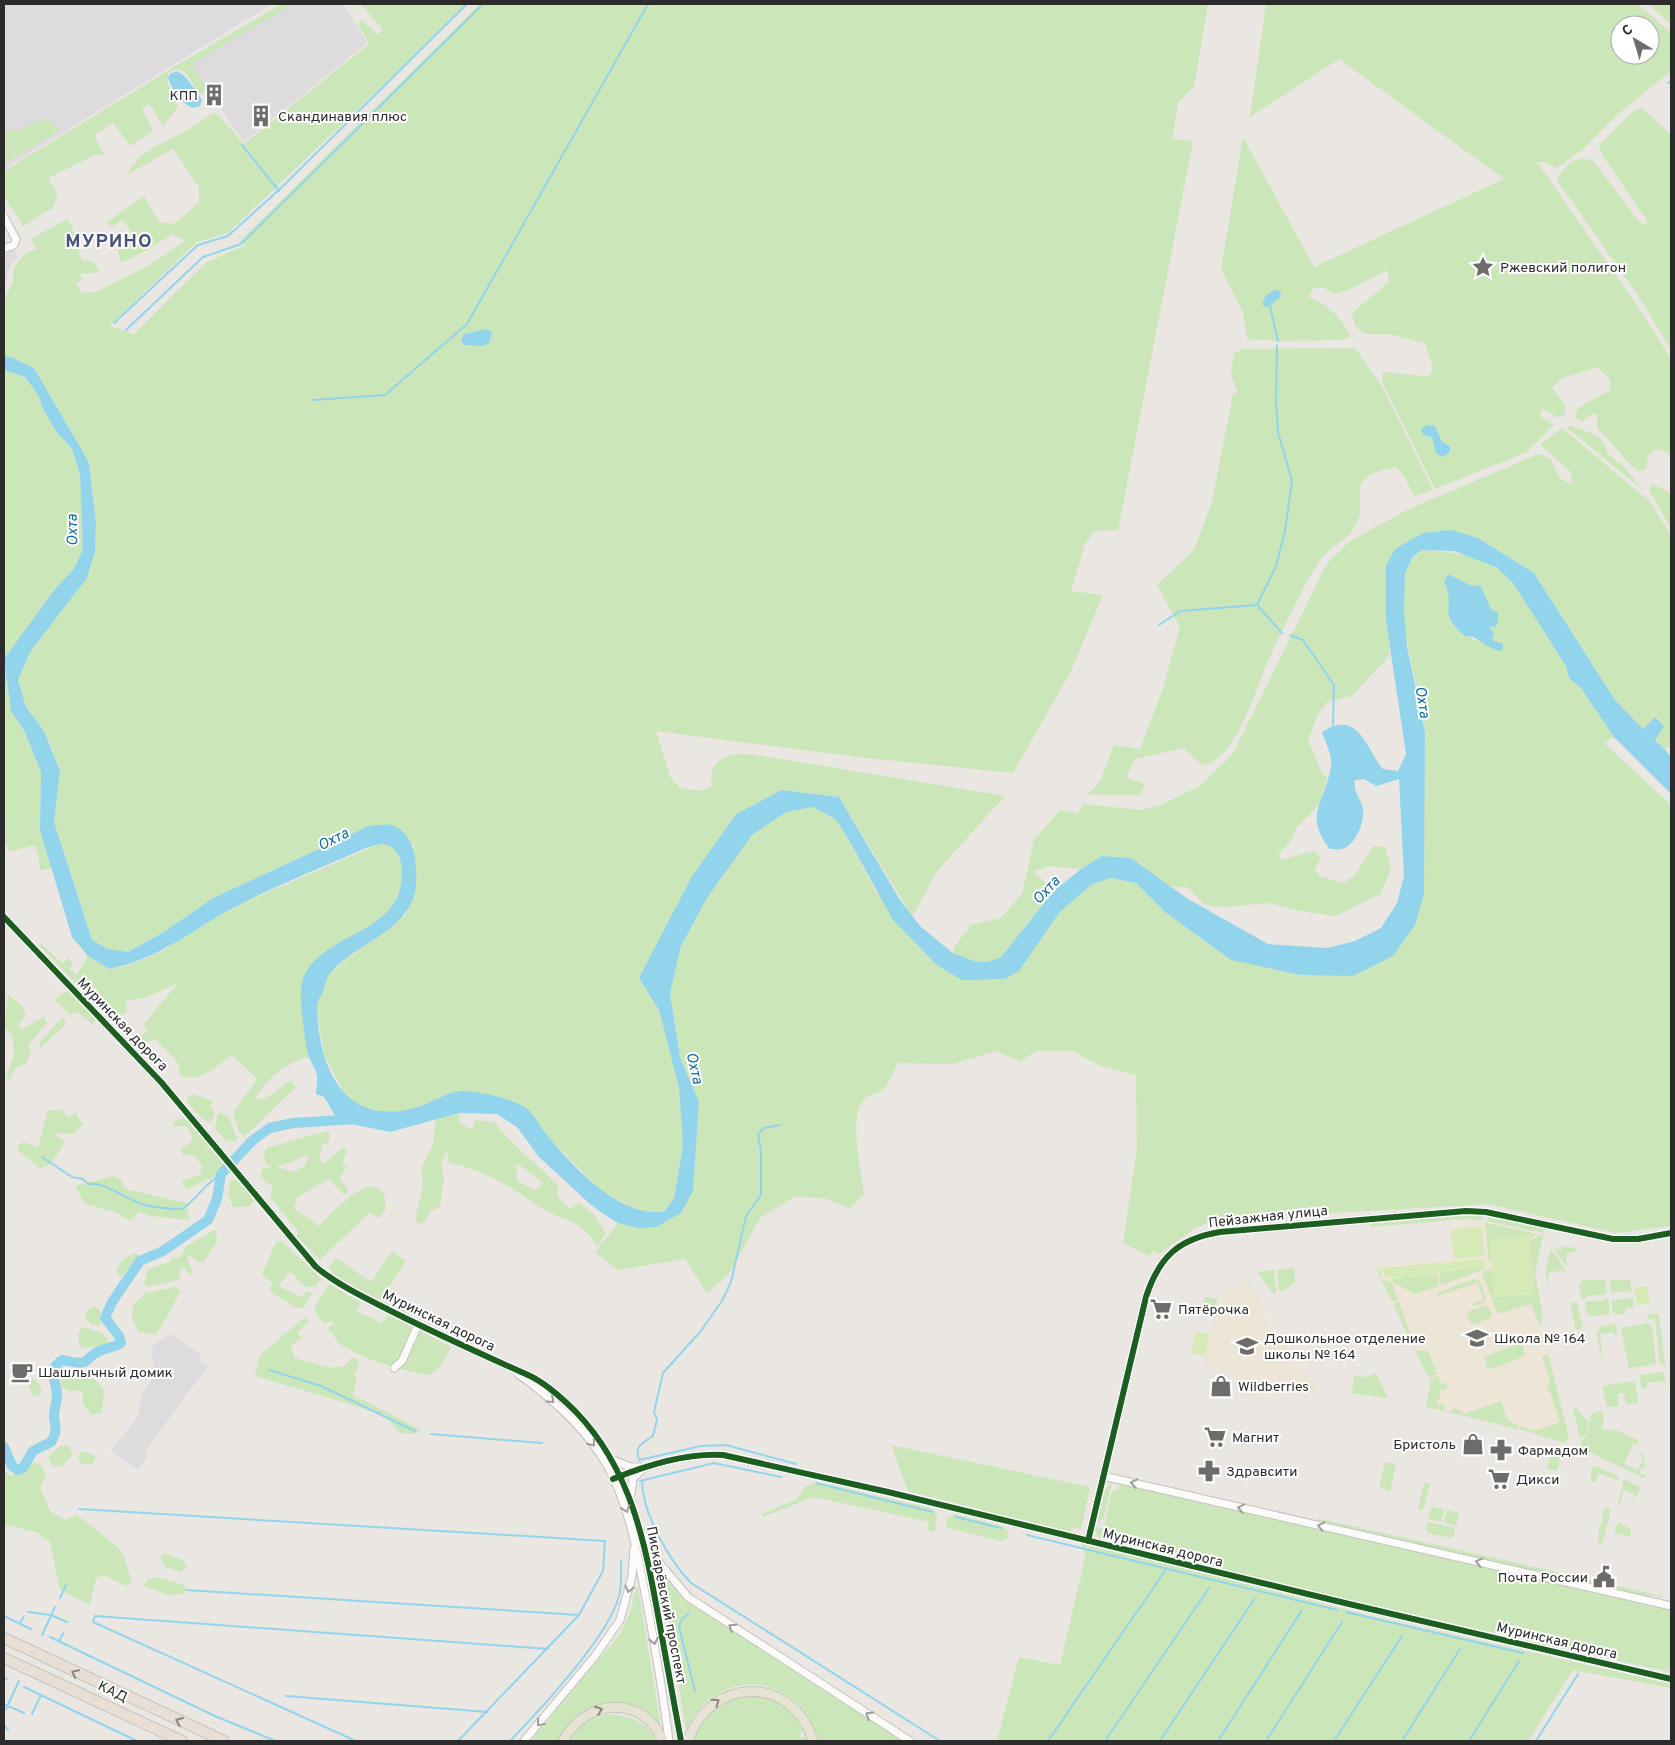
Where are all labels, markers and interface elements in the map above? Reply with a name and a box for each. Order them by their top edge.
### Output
north arrow [1610,15,1660,65]
text: С [1619,21,1637,40]
building icon: КПП [201,82,227,108]
place label: КПП [170,88,198,105]
building icon: Скандинавия плюс [248,103,274,129]
place label: Скандинавия плюс [278,109,407,126]
district label: МУРИНО [65,230,153,254]
place icon: Ржевский полигон [1470,254,1496,280]
place label: Ржевский полигон [1500,260,1626,277]
water label: Охта [64,514,83,546]
water label: Охта [1410,685,1433,720]
water label: Охта [315,824,352,856]
water label: Охта [1029,873,1065,909]
street label: Муринская дорога [73,975,171,1075]
water label: Охта [681,1051,706,1086]
street label: Пейзажная улица [1208,1203,1329,1232]
street label: Муринская дорога [379,1287,497,1356]
supermarket icon: Пятёрочка [1148,1296,1174,1322]
place label: Пятёрочка [1178,1302,1249,1319]
school or university icon: Школа № 164 [1464,1325,1490,1351]
place label: Дошкольное отделение школы № 164 [1264,1331,1426,1364]
place label: Школа № 164 [1494,1331,1586,1348]
school or university icon: Дошкольное отделение школы № 164 [1234,1333,1260,1359]
cafe icon: Шашлычный домик [9,1359,35,1385]
place label: Шашлычный домик [38,1365,173,1382]
shop icon: Wildberries [1208,1373,1234,1399]
place label: Wildberries [1238,1379,1309,1396]
one-way arrow [546,1395,555,1404]
supermarket icon: Магнит [1202,1424,1228,1450]
place label: Магнит [1232,1430,1279,1447]
shop icon: Бристоль [1460,1431,1486,1457]
place label: Бристоль [1393,1437,1456,1454]
pharmacy icon: Фармадом [1488,1437,1514,1463]
one-way arrow [586,1438,595,1447]
place label: Фармадом [1518,1443,1588,1460]
pharmacy icon: Здравсити [1196,1458,1222,1484]
place label: Здравсити [1226,1464,1298,1481]
supermarket icon: Дикси [1486,1466,1512,1492]
place label: Дикси [1516,1472,1560,1489]
one-way arrow [1129,1478,1138,1489]
one-way arrow [1236,1503,1245,1514]
one-way arrow [620,1505,630,1513]
one-way arrow [1316,1521,1325,1532]
street label: Пискарёвский проспект [642,1525,689,1686]
street label: Муринская дорога [1101,1525,1225,1572]
one-way arrow [1475,1557,1483,1568]
public building icon: Почта России [1591,1564,1617,1590]
place label: Почта России [1498,1570,1588,1587]
one-way arrow [624,1585,635,1594]
street label: Муринская дорога [1495,1619,1619,1664]
one-way arrow [729,1624,738,1634]
one-way arrow [648,1636,658,1645]
one-way arrow [71,1668,80,1679]
street label: КАД [95,1678,130,1707]
one-way arrow [710,1699,719,1708]
one-way arrow [594,1706,602,1716]
one-way arrow [865,1712,874,1722]
one-way arrow [175,1717,184,1728]
one-way arrow [536,1717,545,1726]

